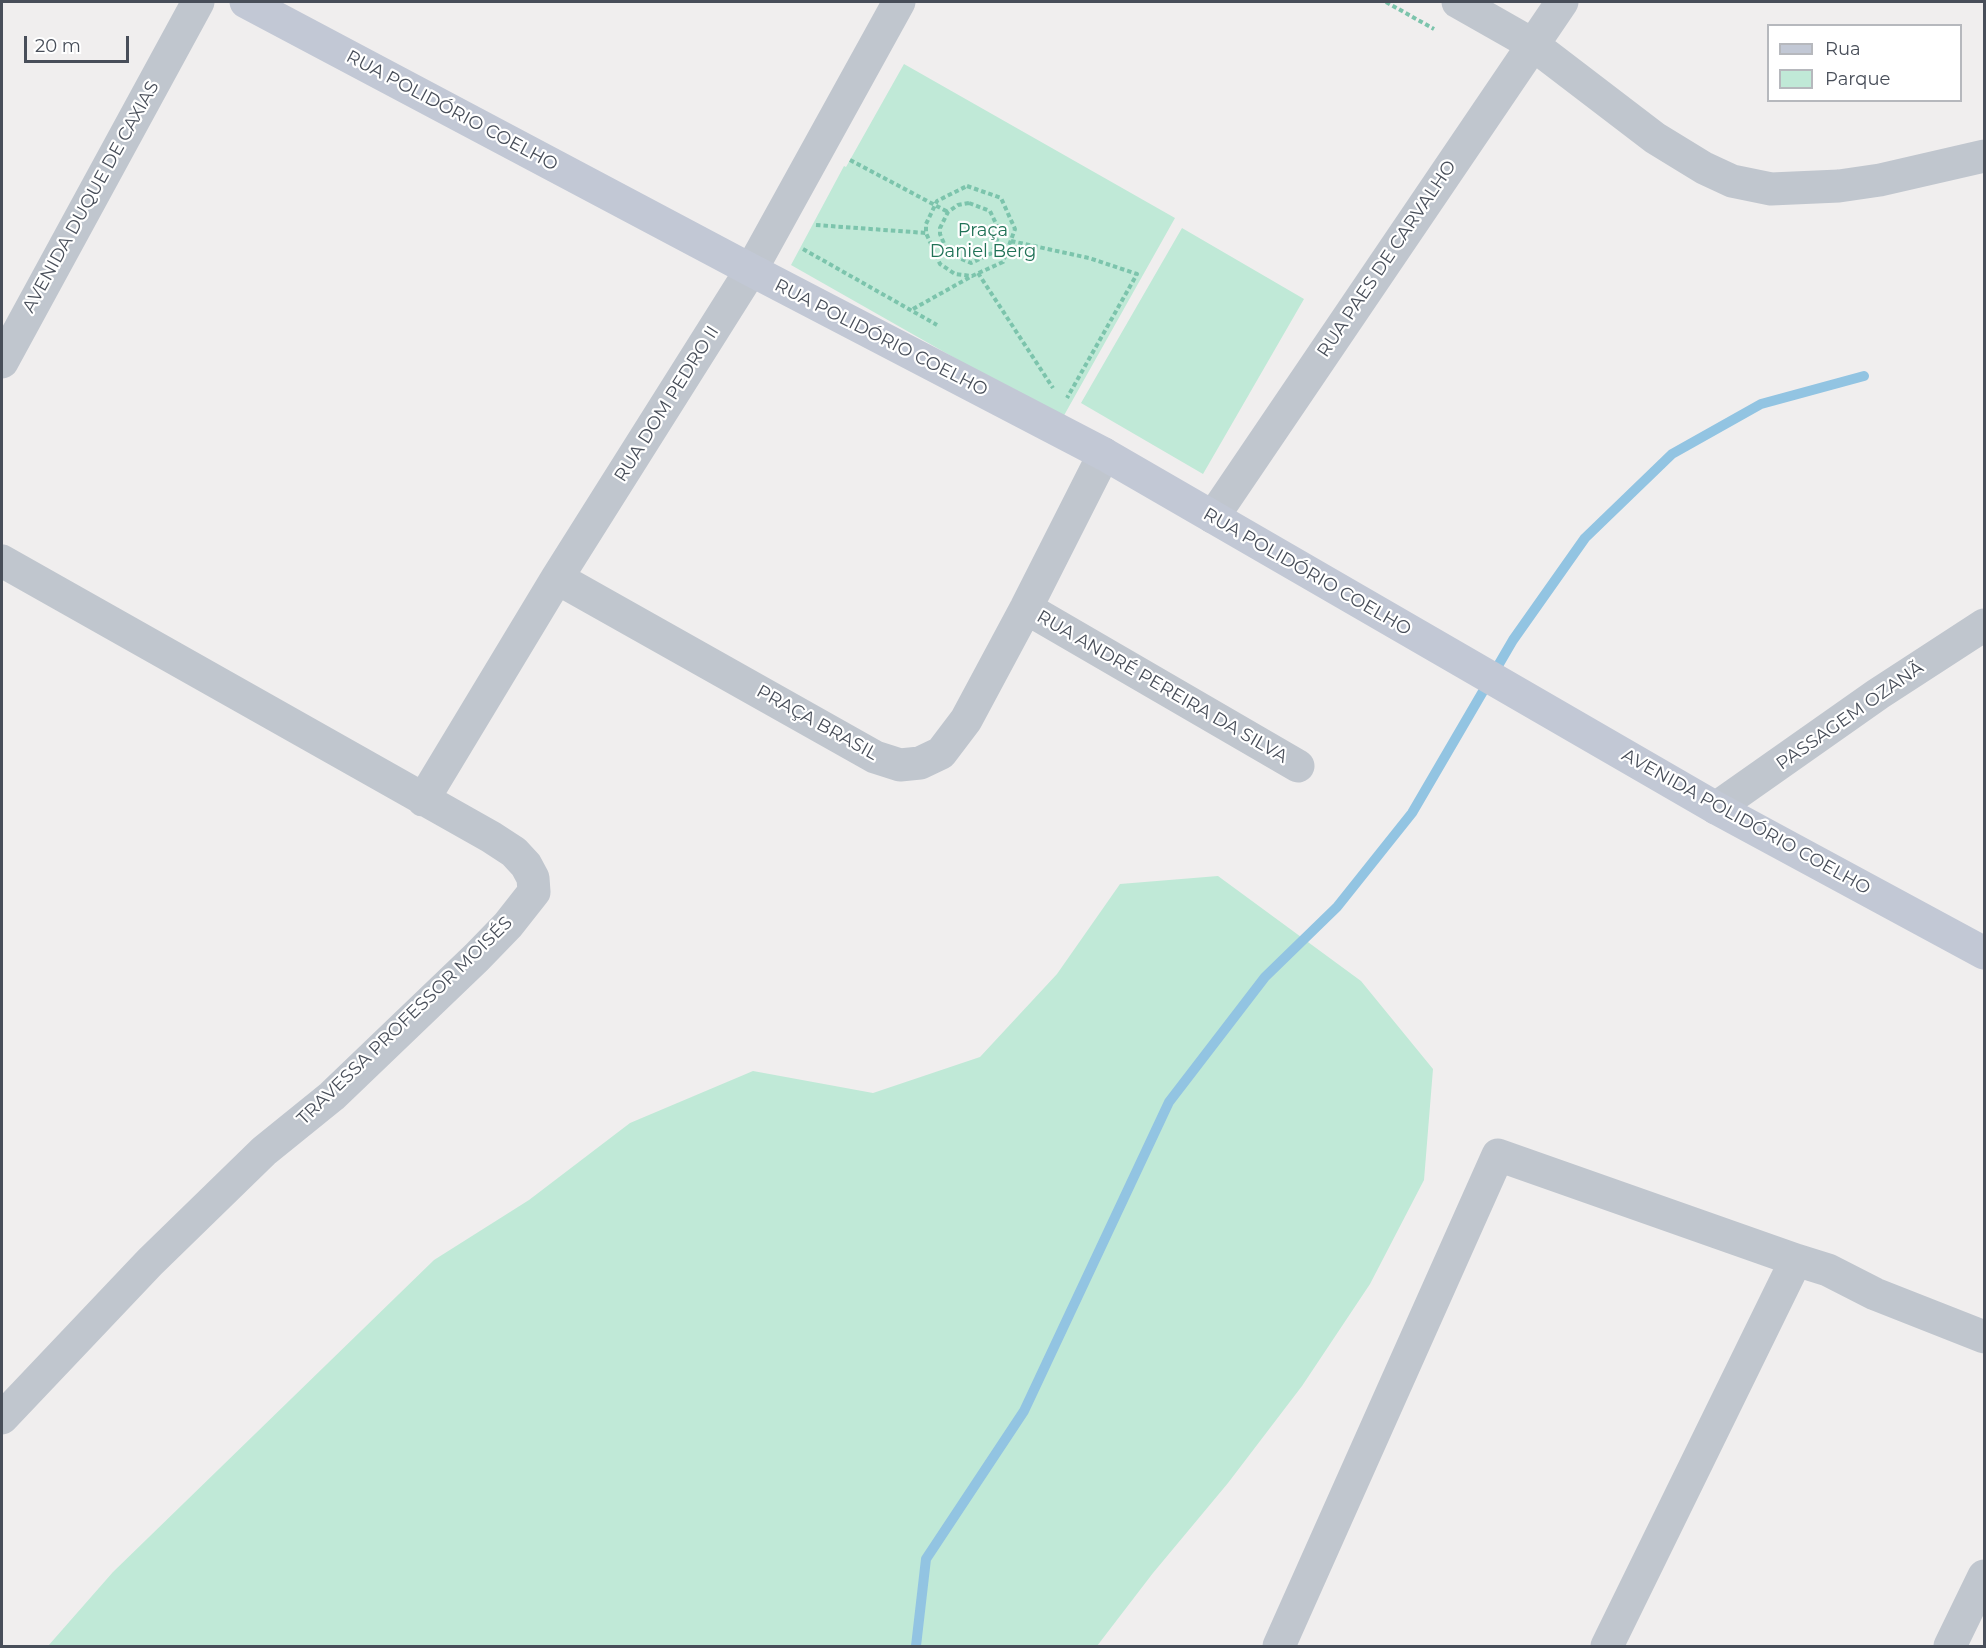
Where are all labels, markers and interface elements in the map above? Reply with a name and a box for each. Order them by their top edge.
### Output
scale bar [27,24,132,62]
legend [1767,24,1962,102]
text: 20 m [35,35,81,57]
text: Rua [1825,38,1861,60]
street label: RUA POLIDÓRIO COELHO [343,46,561,176]
text: Parque [1825,68,1890,90]
street label: AVENIDA DUQUE DE CAXIAS [18,77,164,317]
street label: RUA PAES DE CARVALHO [1313,157,1461,361]
park label: Praça Daniel Berg [930,220,1036,262]
street label: RUA POLIDÓRIO COELHO [771,275,991,401]
street label: RUA DOM PEDRO II [610,322,724,486]
street label: RUA POLIDÓRIO COELHO [1199,504,1415,640]
street label: RUA ANDRÉ PEREIRA DA SILVA [1033,606,1291,768]
street label: PASSAGEM OZANÃ [1772,657,1928,775]
street label: PRAÇA BRASIL [753,681,881,765]
street label: AVENIDA POLIDÓRIO COELHO [1618,744,1874,900]
street label: TRAVESSA PROFESSOR MOISÉS [293,912,517,1130]

